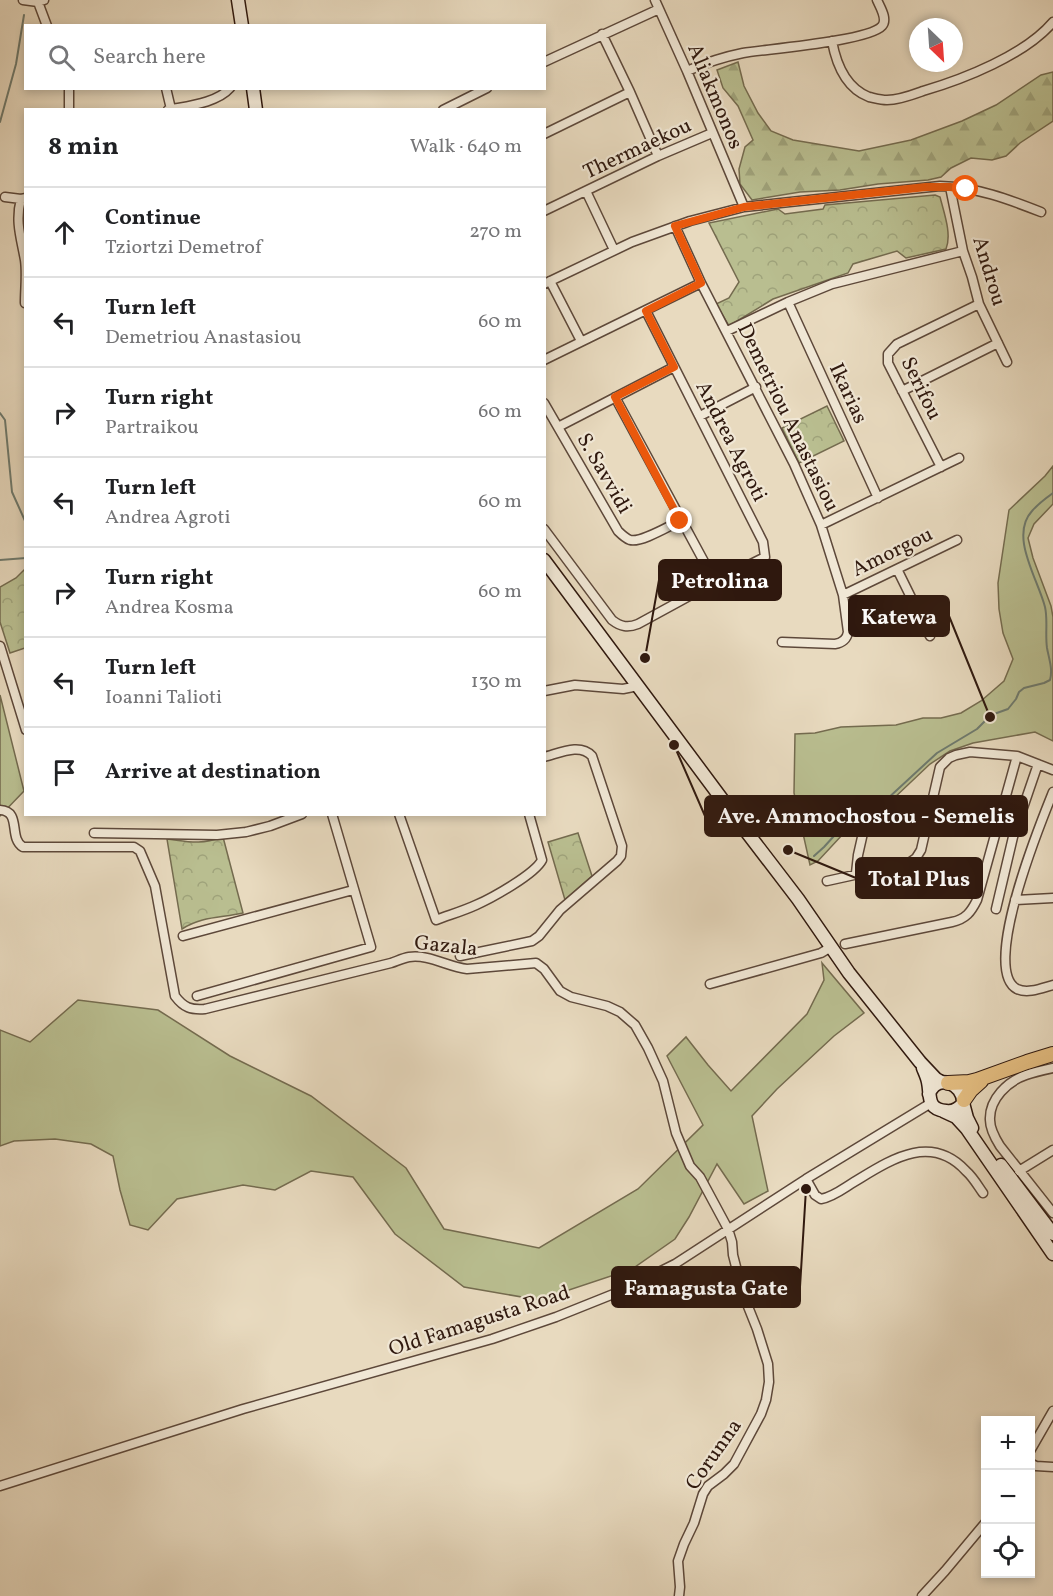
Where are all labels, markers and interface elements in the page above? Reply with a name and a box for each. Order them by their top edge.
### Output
north arrow [909,18,963,72]
search box [24,24,546,90]
street label: Aliakmonos [679,39,750,154]
icon: search [45,41,78,74]
text: Search here [93,42,206,73]
street label: Thermaekou [579,112,696,187]
text: 8 min [48,129,119,165]
text: Walk · 640 m [410,133,522,161]
route start [952,175,978,201]
text: Continue [105,203,201,234]
icon: ahead [48,216,81,249]
text: 270 m [469,218,522,246]
street label: Androu [964,233,1013,310]
text: Tziortzi Demetrof [105,234,262,262]
text: Turn left [105,293,196,324]
icon: left [48,306,81,339]
text: 60 m [478,308,522,336]
street label: Demetriou Anastasiou [729,319,846,517]
text: Demetriou Anastasiou [105,324,302,352]
street label: Serifou [893,352,948,425]
street label: Ikarias [821,359,874,429]
street label: Andrea Agroti [688,376,773,507]
text: Turn right [105,383,213,414]
icon: right [48,396,81,429]
text: 60 m [478,398,522,426]
text: Partraikou [105,414,199,442]
street label: S. Savvidi [569,428,638,519]
text: Turn left [105,473,196,504]
icon: left [48,486,81,519]
text: 60 m [478,488,522,516]
text: Andrea Agroti [105,504,230,532]
route end [666,507,692,533]
street label: Amorgou [847,520,938,584]
callout: Petrolina [659,560,781,600]
text: Turn right [105,563,213,594]
text: Petrolina [671,567,769,598]
icon: right [48,576,81,609]
text: 60 m [478,578,522,606]
text: Andrea Kosma [105,594,234,622]
callout: Katewa [849,596,949,636]
text: Katewa [861,603,937,634]
text: Turn left [105,653,196,684]
icon: left [48,666,81,699]
text: 130 m [471,668,522,696]
text: Ioanni Talioti [105,684,222,712]
icon: arrive [48,756,81,789]
text: Arrive at destination [105,757,321,788]
callout: Ave. Ammochostou - Semelis [705,796,1027,836]
text: Ave. Ammochostou - Semelis [717,802,1015,833]
callout: Total Plus [856,858,982,898]
text: Total Plus [868,865,970,896]
street label: Gazala [413,929,479,964]
callout: Famagusta Gate [612,1267,800,1307]
text: Famagusta Gate [624,1274,788,1305]
street label: Old Famagusta Road [385,1278,574,1364]
street label: Corunna [679,1413,749,1496]
map controls [981,1416,1035,1578]
button: + [981,1416,1035,1470]
button: − [981,1470,1035,1524]
button: locate [981,1524,1035,1578]

